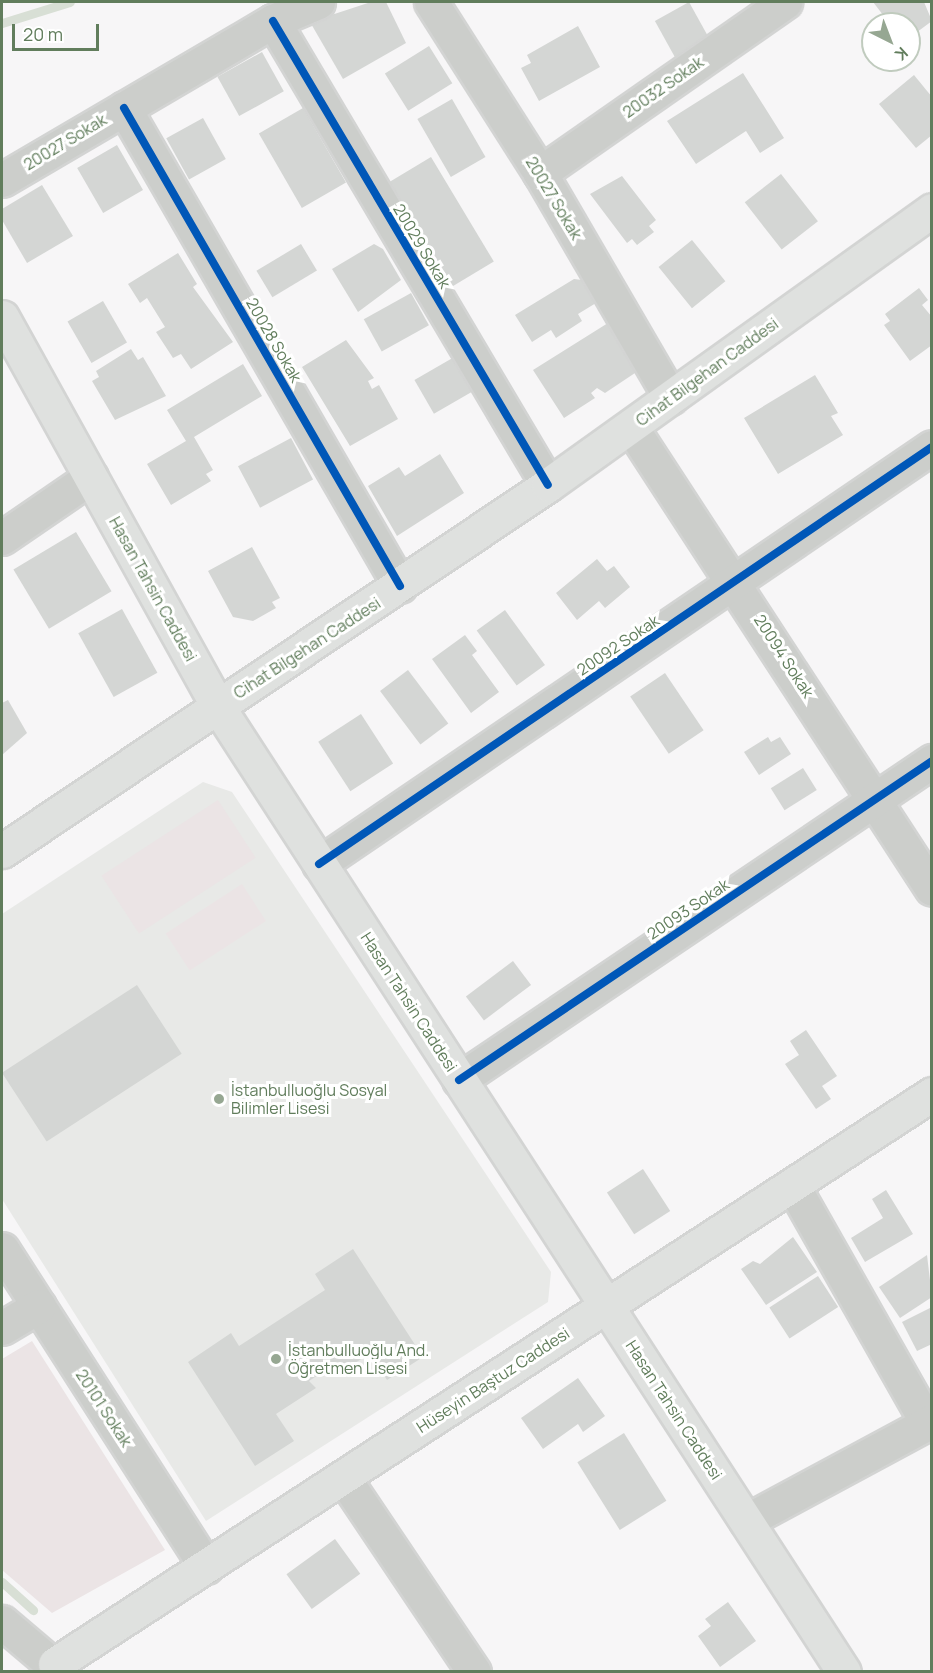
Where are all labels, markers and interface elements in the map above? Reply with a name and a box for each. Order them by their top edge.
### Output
scale bar [15,12,102,50]
north arrow [861,12,921,72]
text: 20 m [23,22,63,46]
text: K [891,42,913,66]
street label: 20032 Sokak [619,52,707,122]
street label: 20027 Sokak [20,110,110,174]
street label: 20027 Sokak [522,153,586,243]
street label: 20029 Sokak [389,200,455,292]
street label: 20028 Sokak [242,294,306,386]
street label: Cihat Bilgehan Caddesi [632,314,782,430]
street label: Hasan Tahsin Caddesi [105,513,201,665]
street label: Cihat Bilgehan Caddesi [230,593,384,703]
street label: 20092 Sokak [573,610,663,680]
street label: 20094 Sokak [750,611,818,701]
street label: 20093 Sokak [643,875,733,943]
street label: Hasan Tahsin Caddesi [357,929,461,1075]
place label: İstanbulluoğlu Sosyal Bilimler Lisesi [231,1080,387,1118]
marker: İstanbulluoğlu Sosyal Bilimler Lisesi [212,1092,226,1106]
street label: Hüseyin Baştuz Caddesi [413,1323,573,1437]
street label: Hasan Tahsin Caddesi [622,1337,726,1483]
place label: İstanbulluoğlu And. Öğretmen Lisesi [288,1340,429,1378]
marker: İstanbulluoğlu And. Öğretmen Lisesi [269,1352,283,1366]
street label: 20101 Sokak [72,1366,136,1450]

